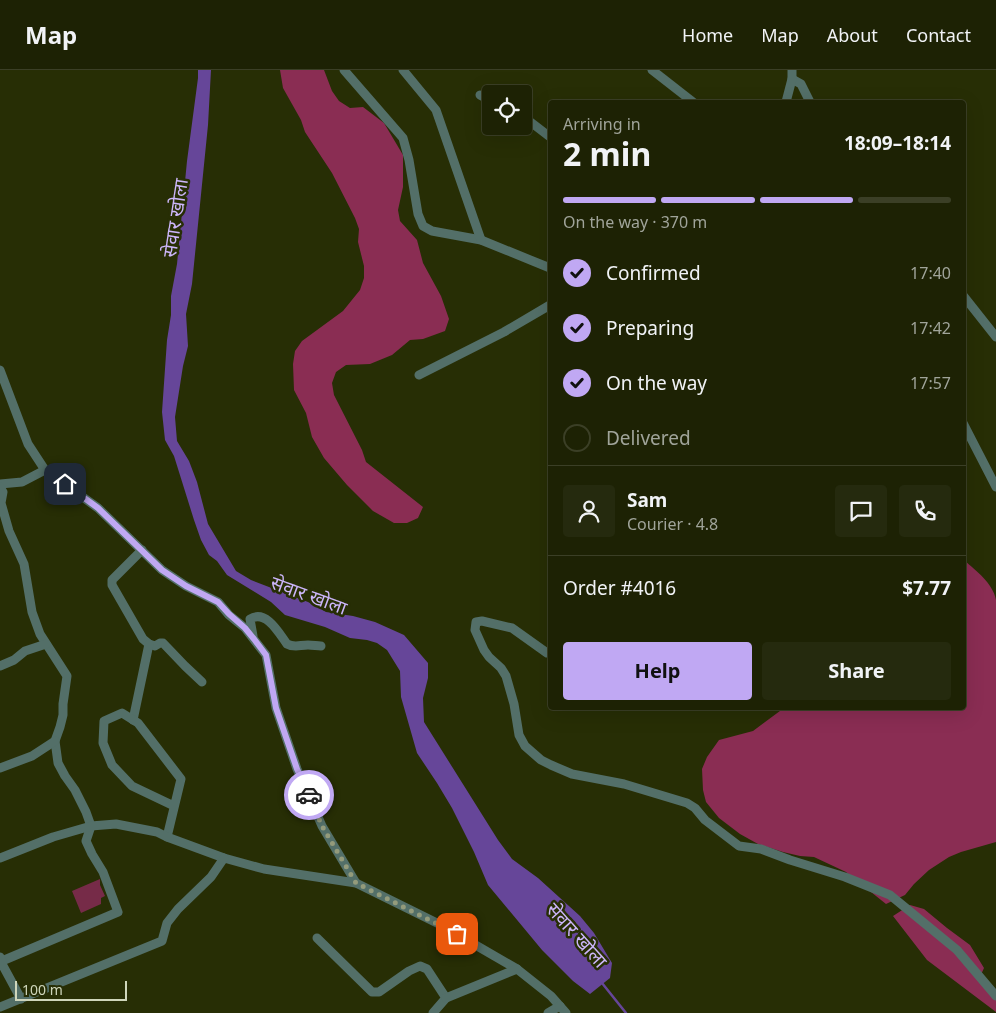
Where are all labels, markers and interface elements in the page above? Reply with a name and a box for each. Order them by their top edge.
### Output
text: Map [25,18,77,51]
text: Home [682,23,733,47]
text: Map [761,23,799,47]
text: About [827,23,878,47]
text: Contact [906,23,971,47]
map controls [482,85,532,135]
button: locate [482,85,532,135]
text: Arriving in [563,113,641,135]
text: 18:09–18:14 [844,130,951,156]
text: 2 min [563,132,651,175]
water label: सेवार खोला [156,176,194,259]
text: On the way · 370 m [563,211,707,233]
icon: check [563,259,591,287]
text: Confirmed [606,260,701,286]
text: 17:40 [910,262,951,284]
icon: check [563,314,591,342]
text: Preparing [606,315,694,341]
text: 17:42 [910,317,951,339]
icon: check [563,369,591,397]
text: On the way [606,370,707,396]
text: 17:57 [910,372,951,394]
text: Delivered [606,425,691,451]
pin [44,463,86,505]
icon: home [51,470,79,498]
button: person [563,485,615,537]
button: chat [835,485,887,537]
button: phone [899,485,951,537]
text: Sam [627,487,667,513]
text: Courier · 4.8 [627,513,718,535]
water label: सेवार खोला [267,569,352,621]
text: Order #4016 [563,575,676,601]
text: $7.77 [902,575,951,601]
button: Help [563,642,752,700]
button: Share [762,642,951,700]
courier [284,770,334,820]
icon: car [295,781,323,809]
water label: सेवार खोला [541,897,614,974]
pin [436,913,478,955]
icon: bag [443,920,471,948]
scale bar [15,978,128,1001]
text: 100 m [22,980,63,999]

